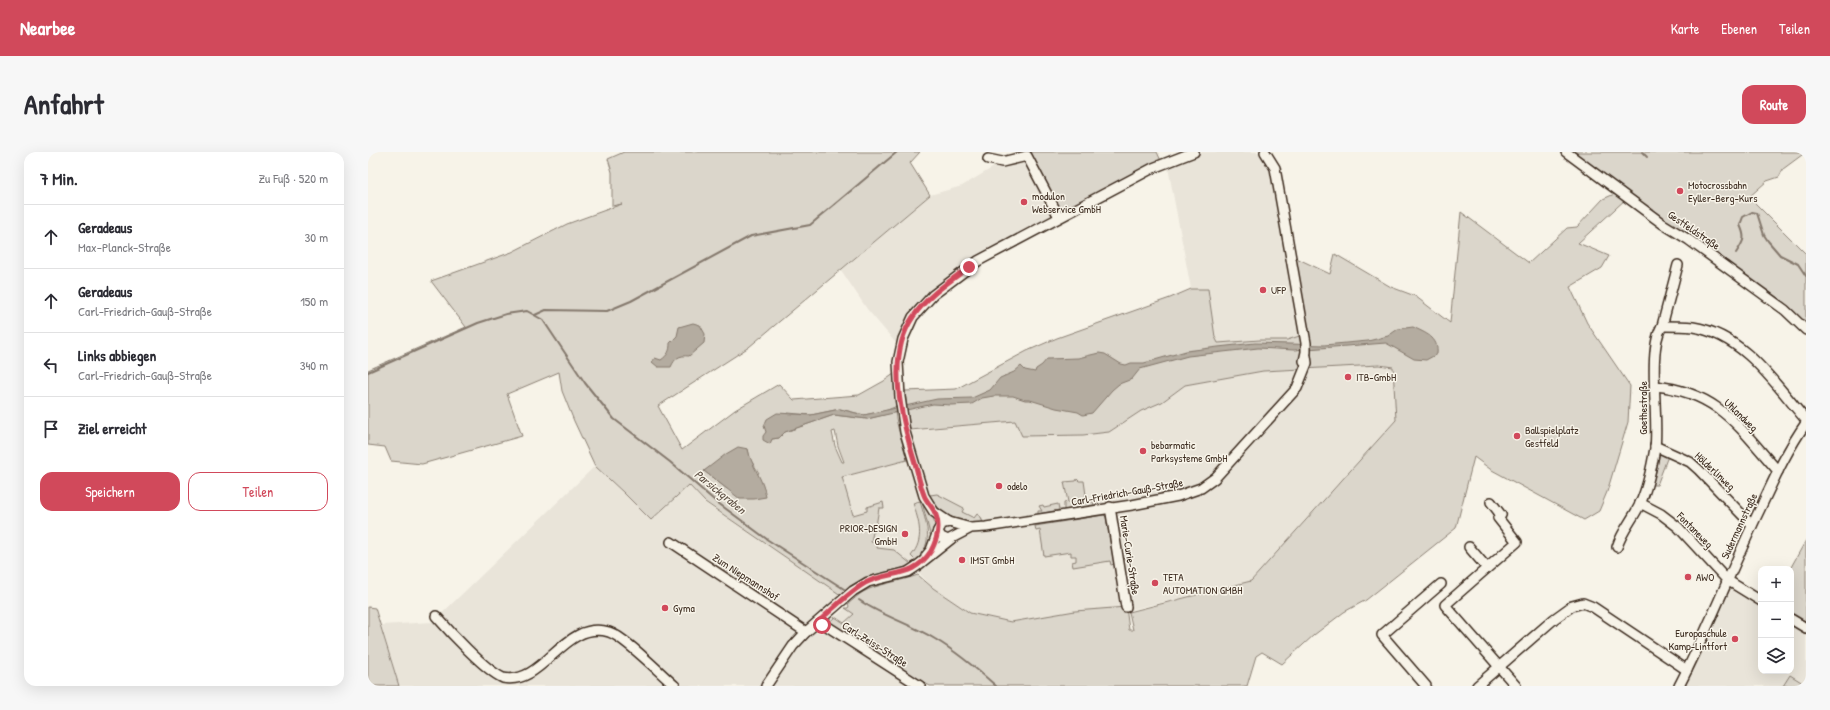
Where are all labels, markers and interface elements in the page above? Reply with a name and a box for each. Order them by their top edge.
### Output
text: Nearbee [20,15,75,41]
text: Karte [1671,19,1699,38]
text: Ebenen [1721,19,1757,38]
text: Teilen [1779,19,1810,38]
text: Anfahrt [24,85,104,123]
button: Route [1742,85,1806,124]
text: 7 Min. [40,167,78,190]
text: Zu Fuß · 520 m [258,169,328,187]
place label: Motocrossbahn Eyller-Berg-Kurs [1688,178,1757,205]
marker: Motocrossbahn Eyller-Berg-Kurs [1675,186,1685,196]
place label: modulon Webservice GmbH [1032,189,1101,216]
marker: modulon Webservice GmbH [1019,197,1029,207]
street label: Gestfeldstraße [1665,207,1723,253]
text: Geradeaus [78,217,132,238]
icon: ahead [40,226,62,248]
text: 30 m [305,228,328,246]
text: Max-Planck-Straße [78,238,171,256]
route end [960,258,978,276]
text: Geradeaus [78,281,132,302]
place label: UFP [1271,283,1286,297]
marker: UFP [1258,285,1268,295]
icon: ahead [40,290,62,312]
text: 150 m [300,292,328,310]
text: Carl-Friedrich-Gauß-Straße [78,302,212,320]
text: Links abbiegen [78,345,156,366]
icon: left [40,354,62,376]
text: 340 m [300,356,328,374]
text: Carl-Friedrich-Gauß-Straße [78,366,212,384]
place label: ITB-GmbH [1356,370,1396,384]
marker: ITB-GmbH [1343,372,1353,382]
street label: Goethestraße [1636,381,1650,435]
street label: Uhlandweg [1721,396,1761,435]
icon: arrive [40,418,62,440]
text: Ziel erreicht [78,418,147,439]
place label: Ballspielplatz Gestfeld [1525,423,1579,450]
marker: Ballspielplatz Gestfeld [1512,431,1522,441]
place label: bebarmatic Parksysteme GmbH [1151,438,1228,465]
marker: bebarmatic Parksysteme GmbH [1138,446,1148,456]
street label: Hölderlinweg [1692,449,1738,493]
water label: Parsickgraben [691,466,751,519]
button: Speichern [40,472,180,511]
button: Teilen [188,472,328,511]
street label: Carl-Friedrich-Gauß-Straße [1070,475,1185,509]
place label: odelo [1007,479,1028,493]
marker: odelo [994,481,1004,491]
street label: Sudermannstraße [1718,490,1761,561]
street label: Fontaneweg [1673,508,1716,551]
street label: Marie-Curie-Straße [1117,514,1143,596]
place label: PRIOR-DESIGN GmbH [840,521,897,548]
marker: PRIOR-DESIGN GmbH [900,529,910,539]
street label: Zum Niepmannshof [710,550,782,604]
place label: IMST GmbH [970,553,1014,567]
marker: IMST GmbH [957,555,967,565]
map controls [1758,566,1794,674]
button: + [1758,566,1794,602]
place label: TETA AUTOMATION GMBH [1163,570,1242,597]
place label: AWO [1696,570,1714,584]
marker: AWO [1683,572,1693,582]
marker: TETA AUTOMATION GMBH [1150,578,1160,588]
place label: Gyma [673,601,695,615]
button: − [1758,602,1794,638]
marker: Gyma [660,603,670,613]
route start [813,616,831,634]
street label: Carl-Zeiss-Straße [840,618,911,670]
place label: Europaschule Kamp-Lintfort [1669,626,1728,653]
marker: Europaschule Kamp-Lintfort [1730,634,1740,644]
button: layers [1758,638,1794,674]

